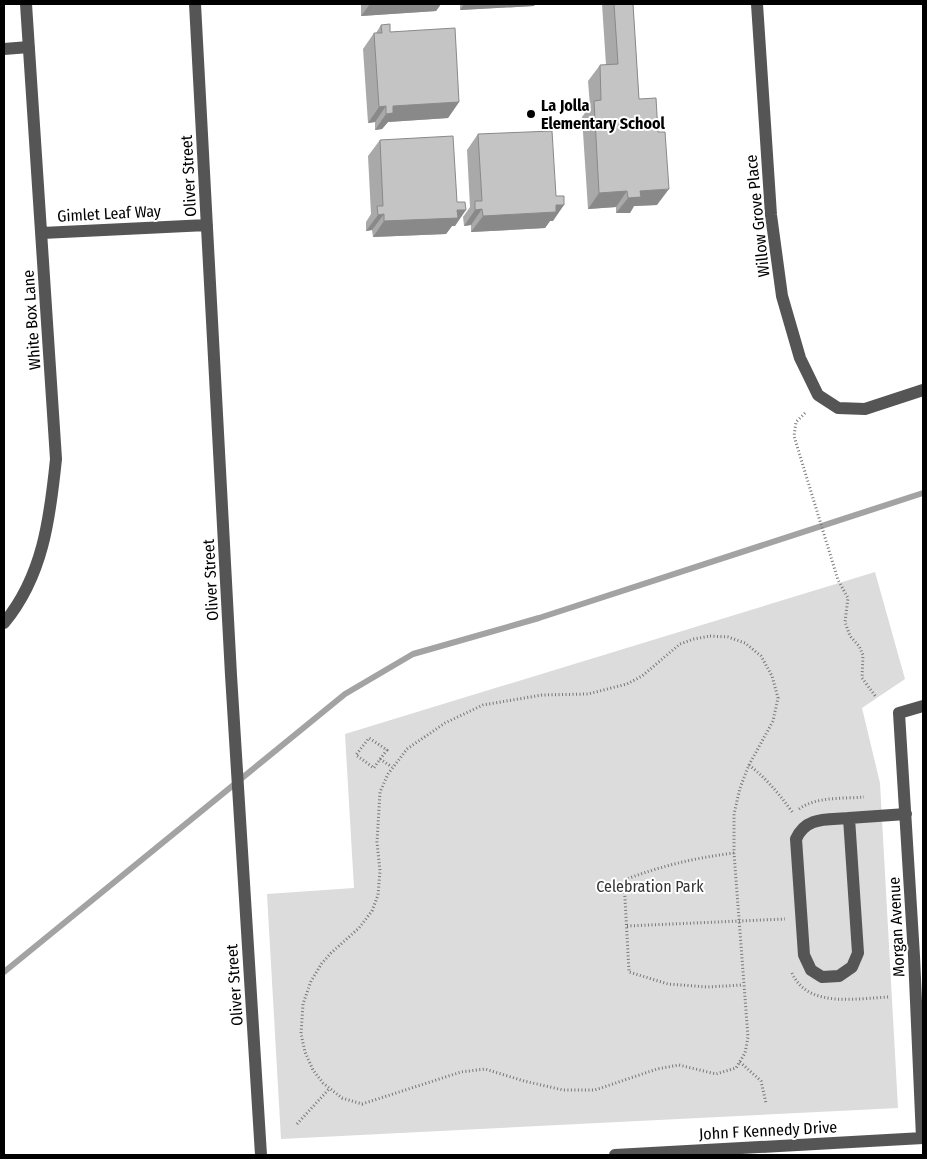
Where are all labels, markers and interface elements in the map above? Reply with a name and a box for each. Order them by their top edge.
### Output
place label: La Jolla Elementary School [541,96,666,133]
marker: La Jolla Elementary School [525,108,537,120]
street label: Oliver Street [177,134,200,217]
street label: Willow Grove Place [742,154,773,278]
street label: Gimlet Leaf Way [57,201,162,226]
street label: White Box Lane [19,269,44,371]
street label: Oliver Street [199,538,222,621]
street label: Morgan Avenue [884,876,909,978]
park label: Celebration Park [596,877,704,896]
street label: Oliver Street [222,943,247,1027]
street label: John F Kennedy Drive [698,1117,838,1144]

